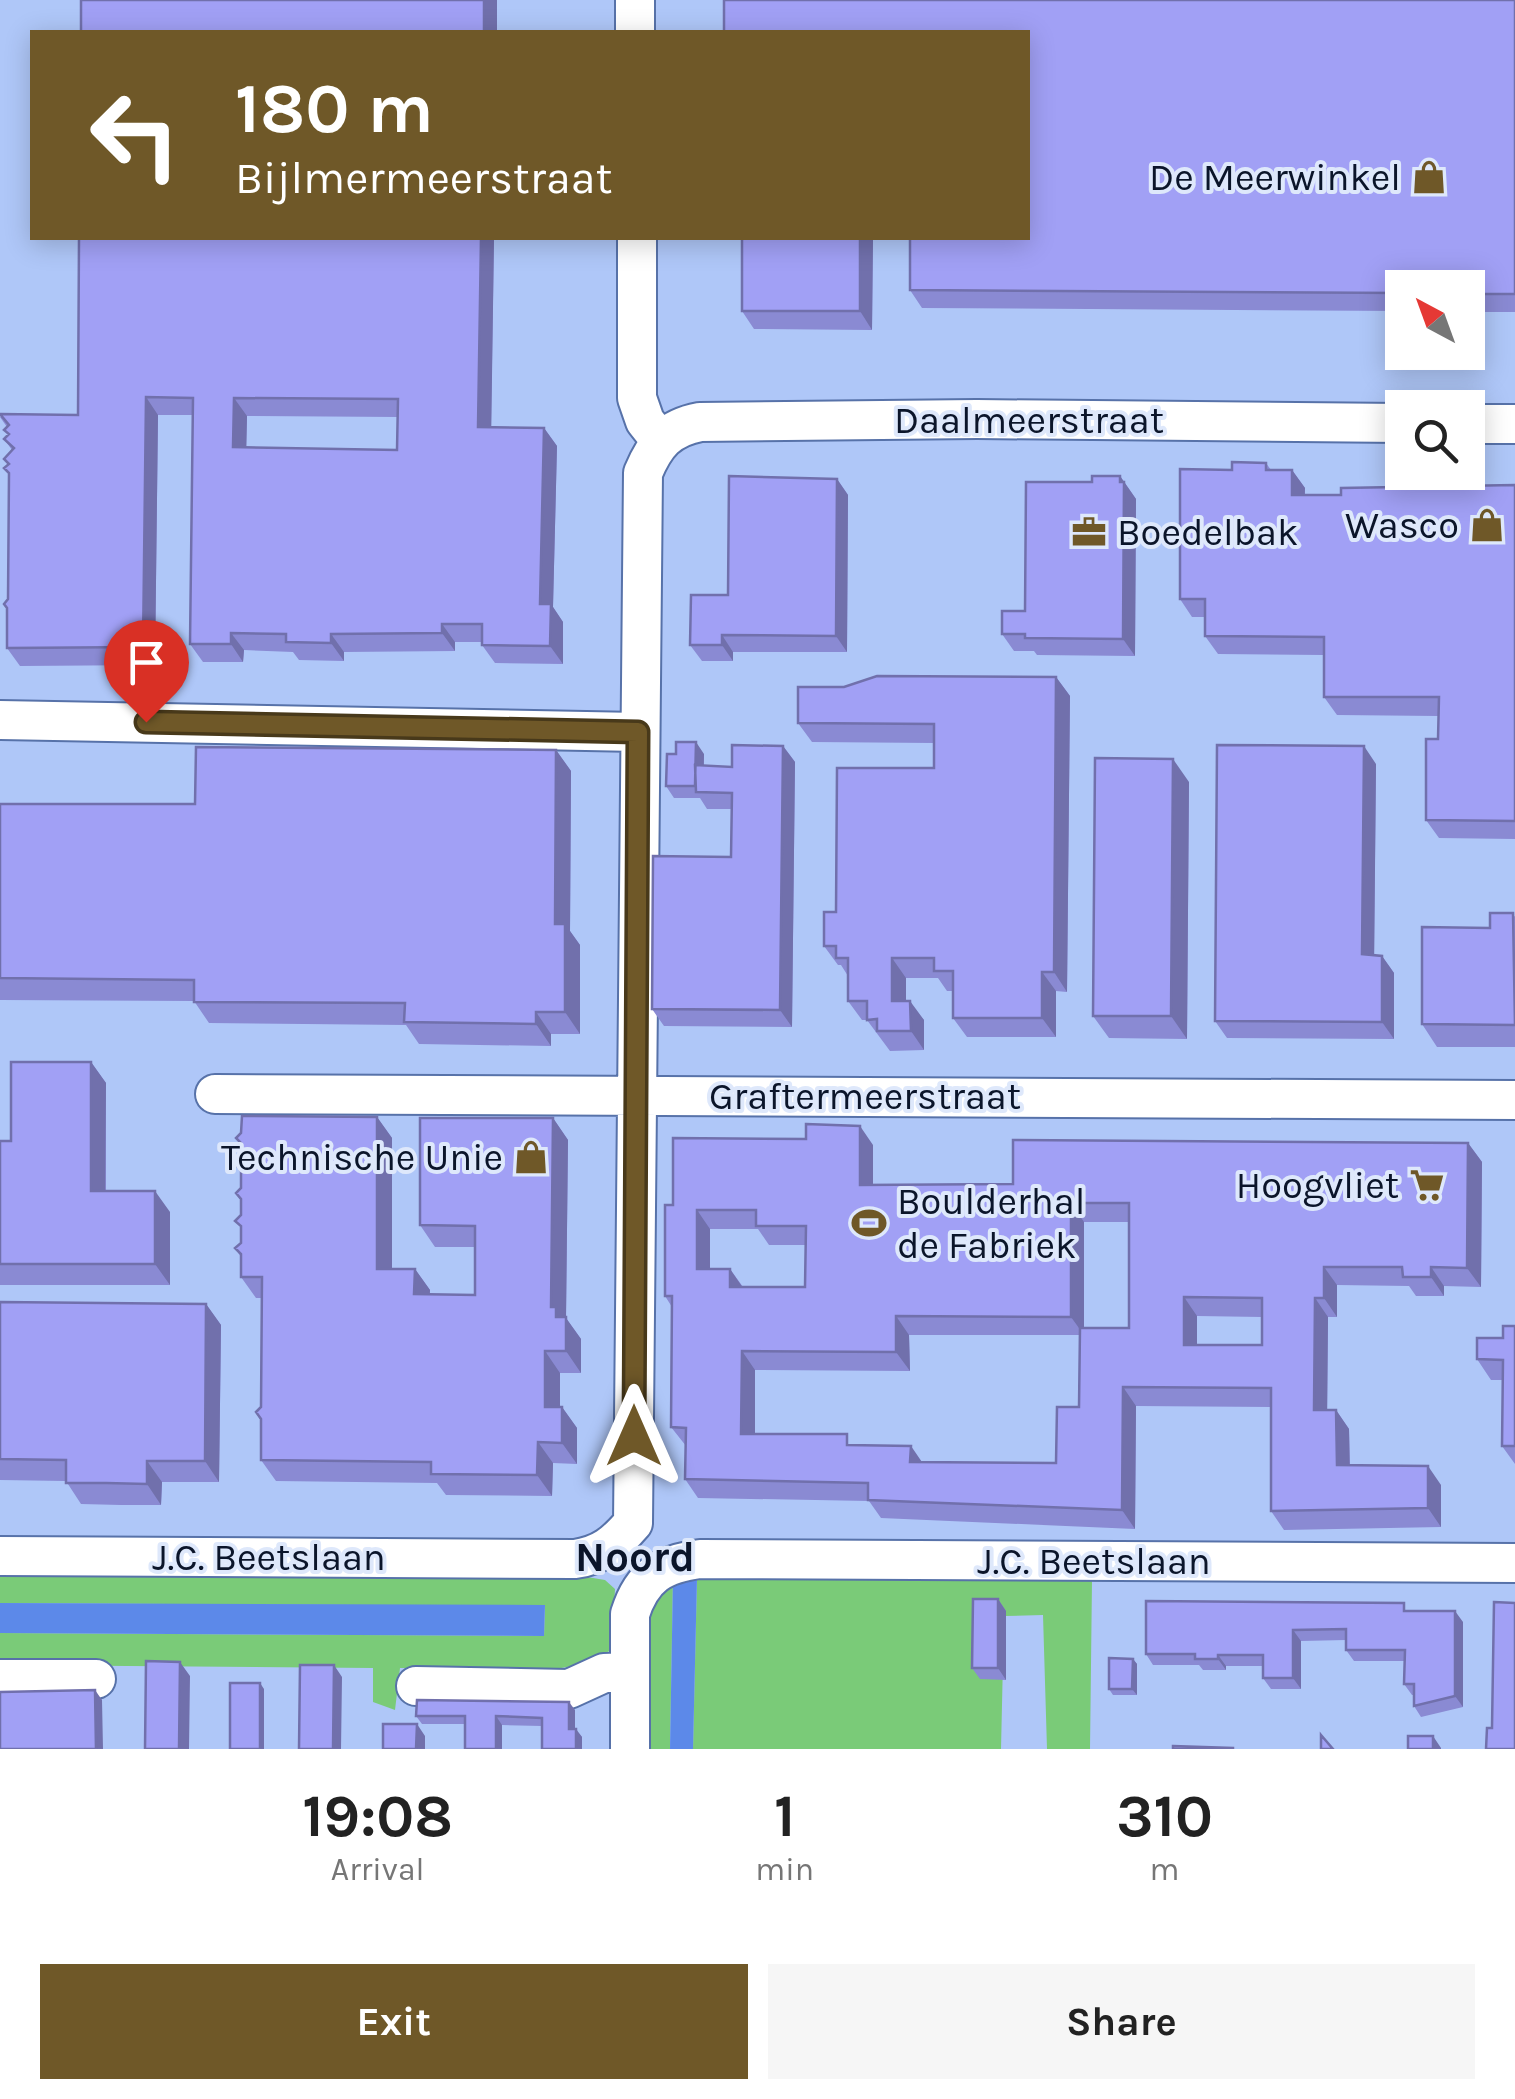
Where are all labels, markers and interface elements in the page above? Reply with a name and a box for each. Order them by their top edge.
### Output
text: 180 m [235,68,434,150]
icon: left [70,70,200,200]
text: Bijlmermeerstraat [235,152,612,204]
place label: De Meerwinkel [1149,155,1401,200]
shop icon: De Meerwinkel [1410,158,1448,196]
north arrow [1385,270,1485,370]
map controls [1385,270,1485,490]
button: search [1385,390,1485,490]
street label: Daalmeerstraat [894,398,1164,443]
place label: Wasco [1345,503,1459,548]
shop icon: Wasco [1468,506,1506,544]
place label: Boedelbak [1117,510,1298,555]
office icon: Boedelbak [1070,513,1108,551]
pin [104,620,189,723]
icon: arrive [119,635,174,690]
street label: Graftermeerstraat [709,1074,1021,1119]
place label: Technische Unie [221,1135,503,1180]
shop icon: Technische Unie [512,1138,550,1176]
place label: Hoogvliet [1236,1163,1399,1208]
supermarket icon: Hoogvliet [1408,1166,1446,1204]
place label: Boulderhal de Fabriek [897,1179,1085,1268]
sports icon: Boulderhal de Fabriek [850,1204,888,1242]
position arrow [582,1384,686,1488]
district label: Noord [575,1532,695,1582]
street label: J.C. Beetslaan [152,1535,386,1580]
street label: J.C. Beetslaan [977,1539,1211,1584]
text: 19:08 [302,1781,453,1851]
text: 1 [774,1781,795,1851]
text: 310 [1116,1781,1213,1851]
text: Arrival [331,1851,424,1888]
text: min [755,1851,814,1888]
text: m [1150,1851,1179,1888]
button: Exit [40,1964,748,2079]
button: Share [768,1964,1475,2079]

